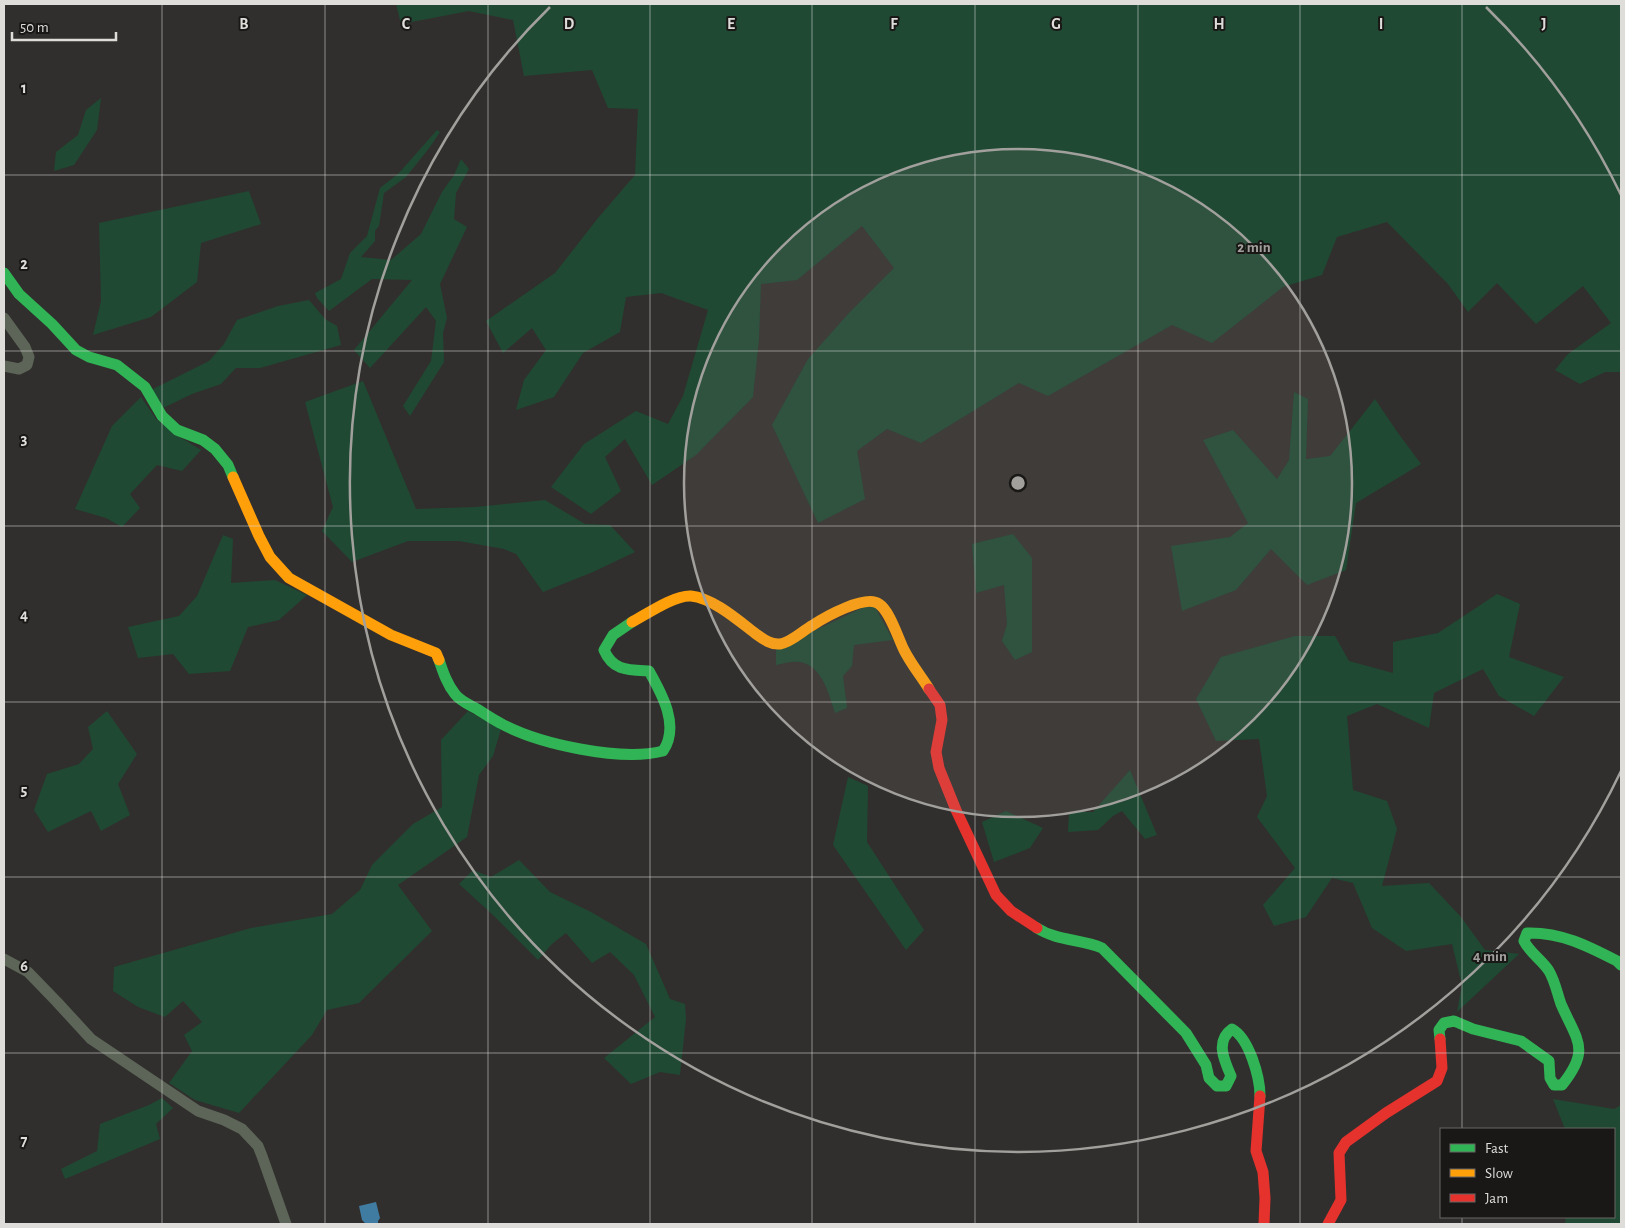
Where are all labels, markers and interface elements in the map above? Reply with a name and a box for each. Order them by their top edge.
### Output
scale bar [12,10,116,42]
text: B [239,16,249,32]
text: C [402,16,411,32]
text: D [564,16,575,32]
text: E [727,16,735,32]
text: F [890,16,898,32]
text: G [1051,16,1061,32]
text: H [1213,16,1225,32]
text: I [1379,16,1383,32]
text: J [1541,16,1547,32]
text: 50 m [20,20,49,35]
text: 1 [21,80,27,96]
text: 2 min [1237,240,1271,255]
text: 2 [20,256,28,272]
text: 3 [21,431,28,447]
centre of rings [1009,474,1027,492]
text: 4 [20,607,28,623]
text: 5 [21,782,28,798]
text: 4 min [1473,949,1507,964]
text: 6 [20,958,28,974]
legend [1440,1128,1615,1218]
text: 7 [21,1133,28,1149]
text: Fast [1485,1141,1509,1156]
text: Slow [1485,1166,1513,1181]
text: Jam [1485,1191,1508,1206]

